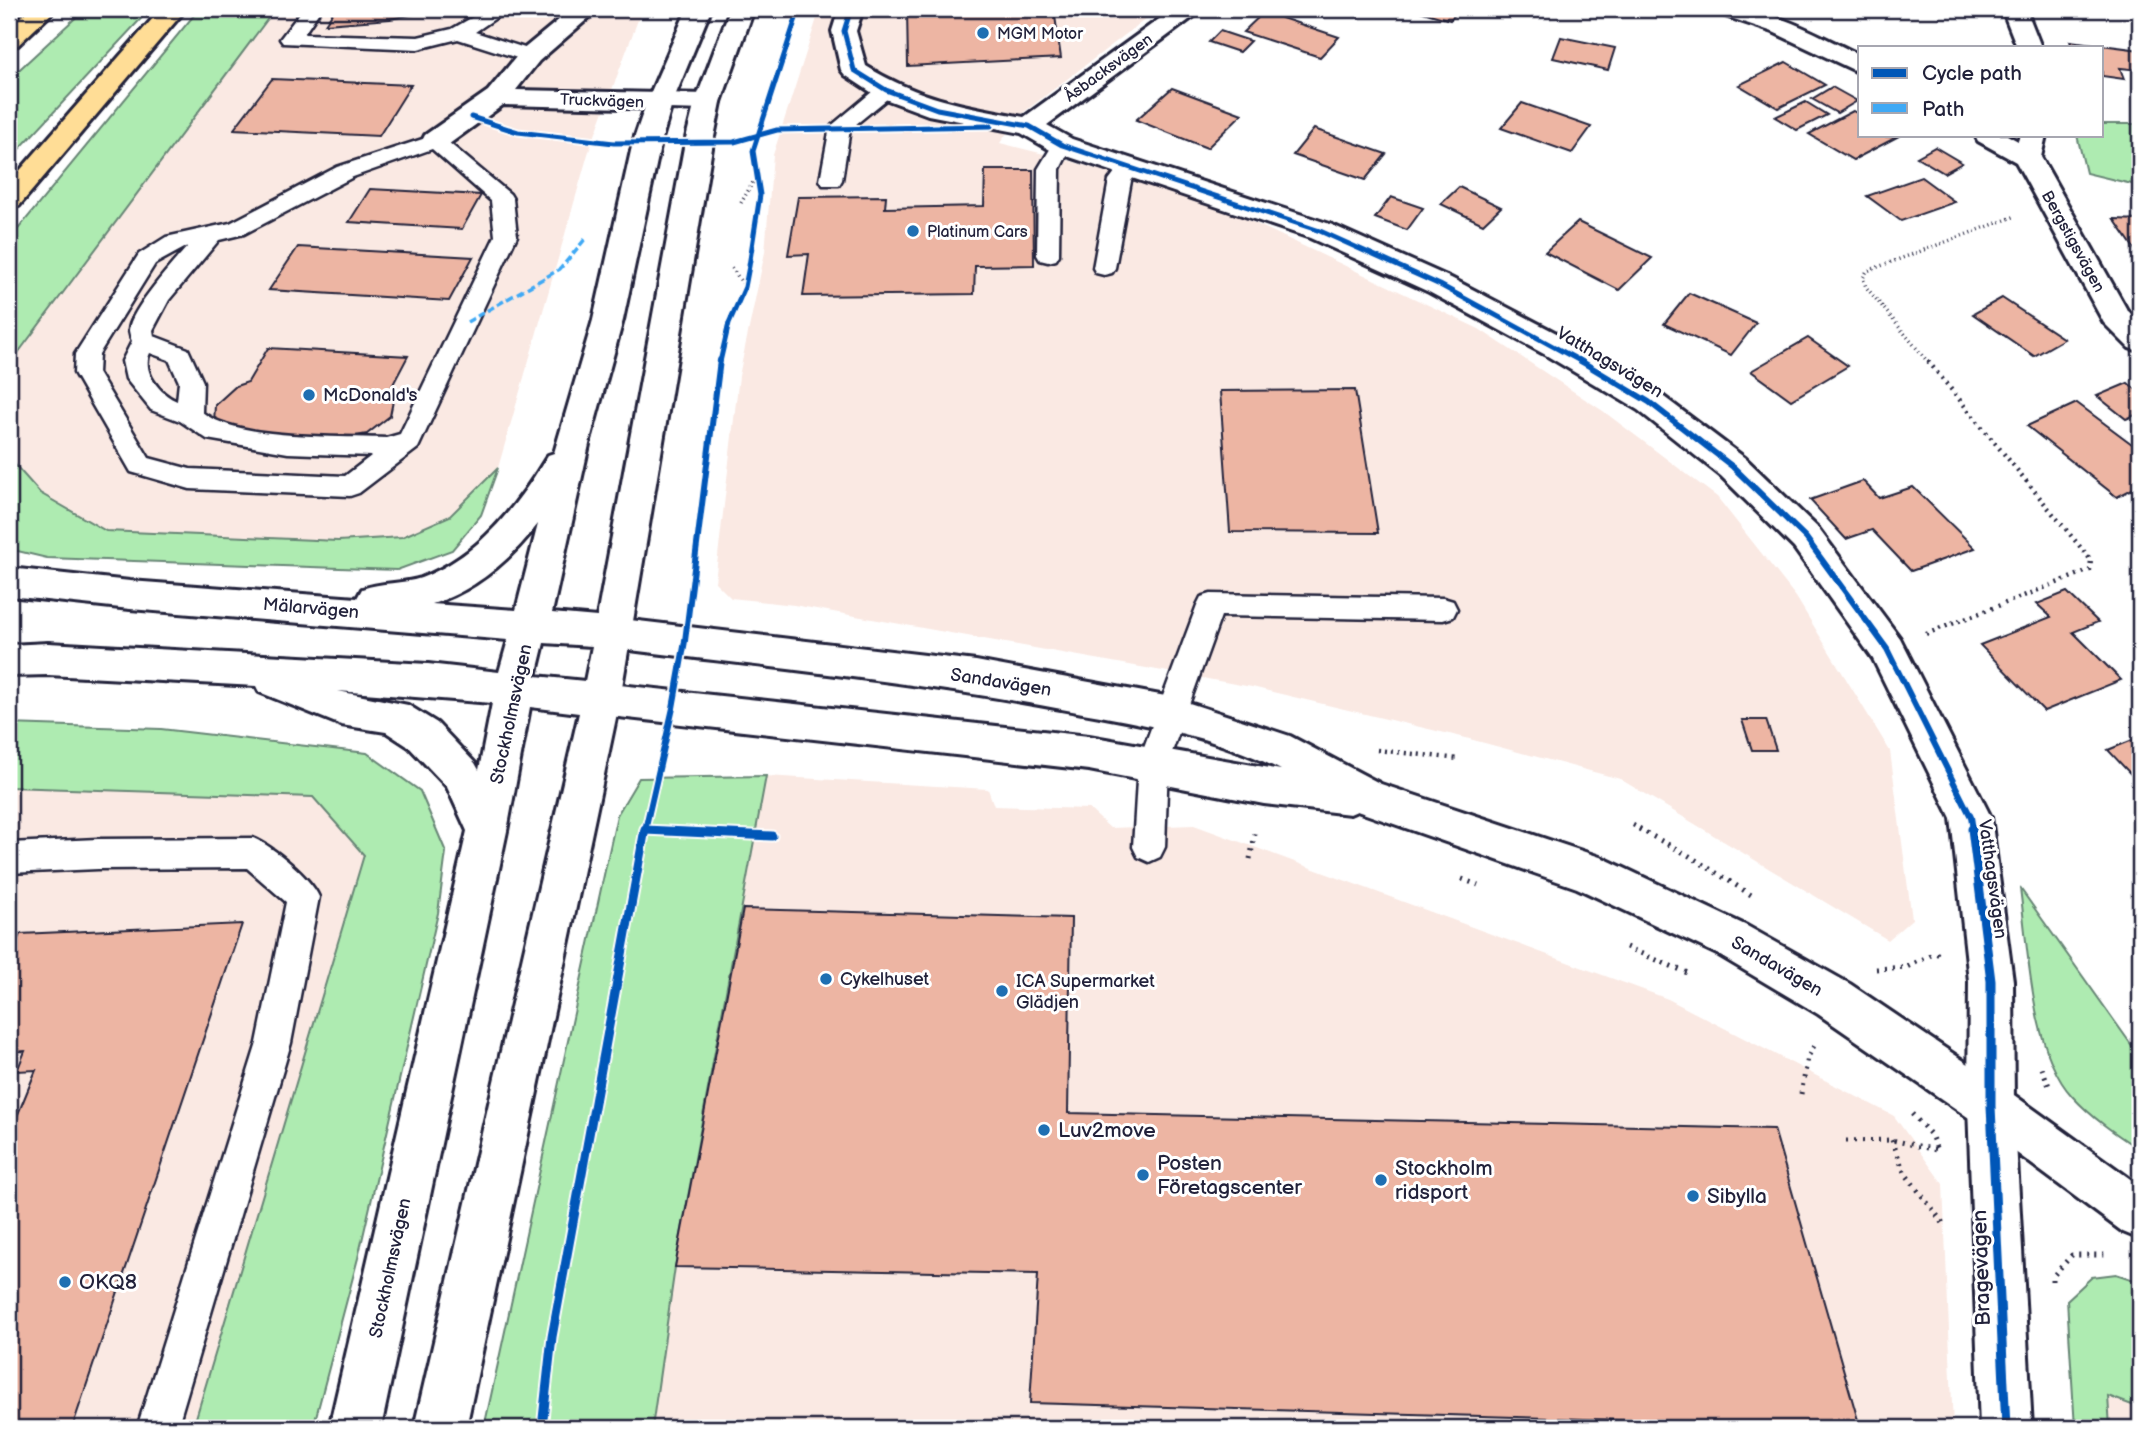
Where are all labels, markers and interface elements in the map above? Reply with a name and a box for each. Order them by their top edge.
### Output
marker: MGM Motor [975,25,991,41]
place label: MGM Motor [997,25,1083,44]
street label: Åsbacksvägen [1060,28,1156,106]
legend [1858,46,2104,136]
text: Cycle path [1922,61,2022,86]
street label: Truckvägen [560,91,644,112]
text: Path [1922,97,1964,122]
street label: Bergstigsvägen [2037,188,2108,296]
marker: Platinum Cars [905,223,921,239]
place label: Platinum Cars [927,223,1028,242]
street label: Vatthagsvägen [1553,322,1667,402]
place label: McDonald's [323,385,418,406]
marker: McDonald's [301,387,317,403]
street label: Mälarvägen [262,594,360,623]
street label: Stockholmsvägen [486,642,537,786]
street label: Sandavägen [949,664,1053,701]
street label: Vatthagsvägen [1974,818,2011,940]
street label: Sandavägen [1727,932,1826,1001]
place label: Cykelhuset [840,969,930,990]
marker: Cykelhuset [818,971,834,987]
place label: ICA Supermarket Glädjen [1016,971,1155,1013]
marker: ICA Supermarket Glädjen [994,983,1010,999]
place label: Luv2move [1058,1118,1156,1143]
marker: Luv2move [1036,1122,1052,1138]
place label: Posten Företagscenter [1157,1151,1302,1200]
place label: Stockholm ridsport [1395,1156,1493,1205]
marker: Posten Företagscenter [1135,1167,1151,1183]
marker: Stockholm ridsport [1373,1172,1389,1188]
place label: Sibylla [1707,1184,1767,1209]
marker: Sibylla [1685,1188,1701,1204]
street label: Stockholmsvägen [365,1196,416,1340]
street label: Bragevägen [1967,1210,1996,1326]
place label: OKQ8 [79,1270,137,1295]
marker: OKQ8 [57,1274,73,1290]

